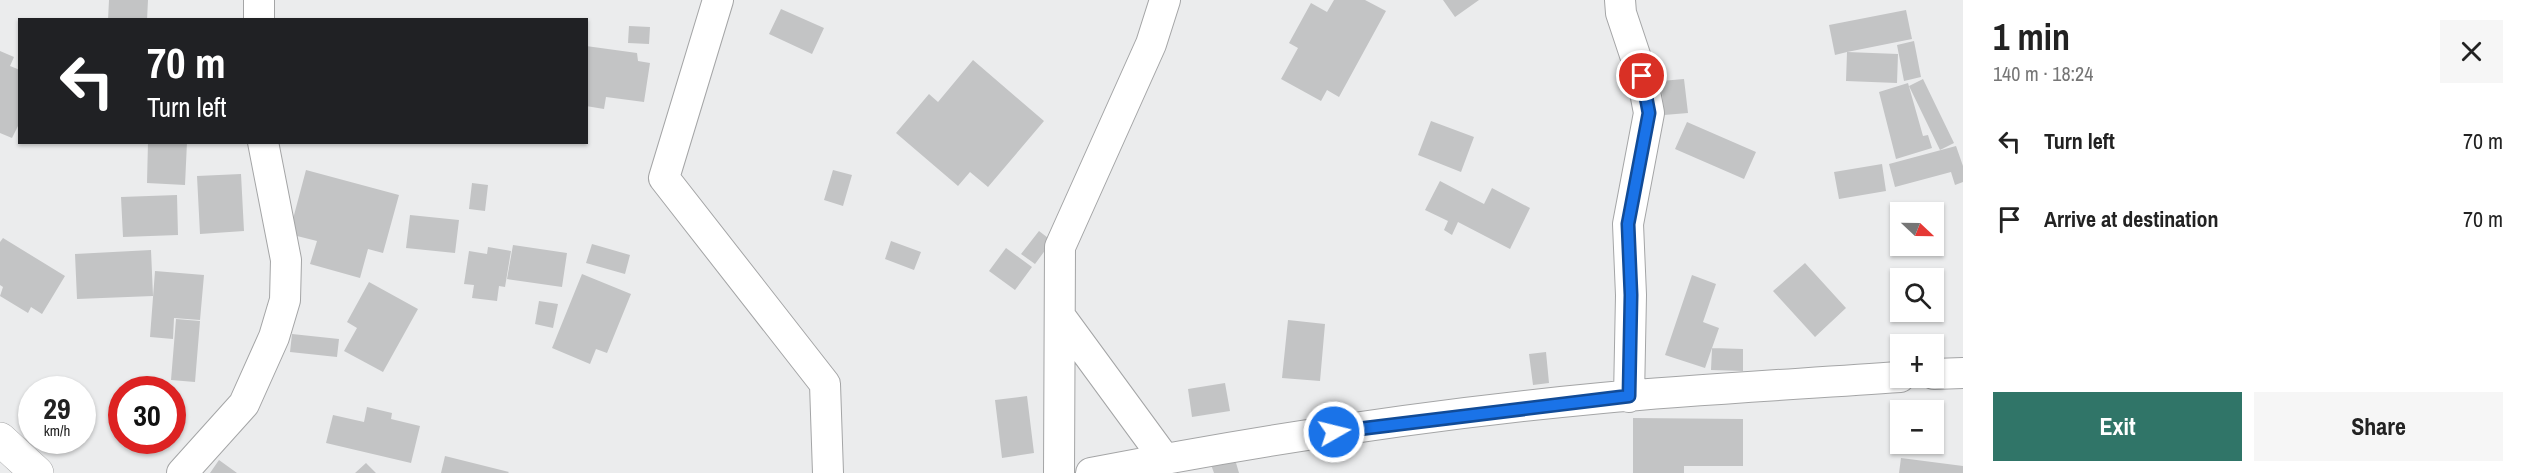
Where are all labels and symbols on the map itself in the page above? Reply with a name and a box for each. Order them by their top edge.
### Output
pin [1616,50,1667,101]
north arrow [1890,202,1944,256]
speed limit sign: 30 [108,376,186,454]
position arrow [1302,400,1366,464]

